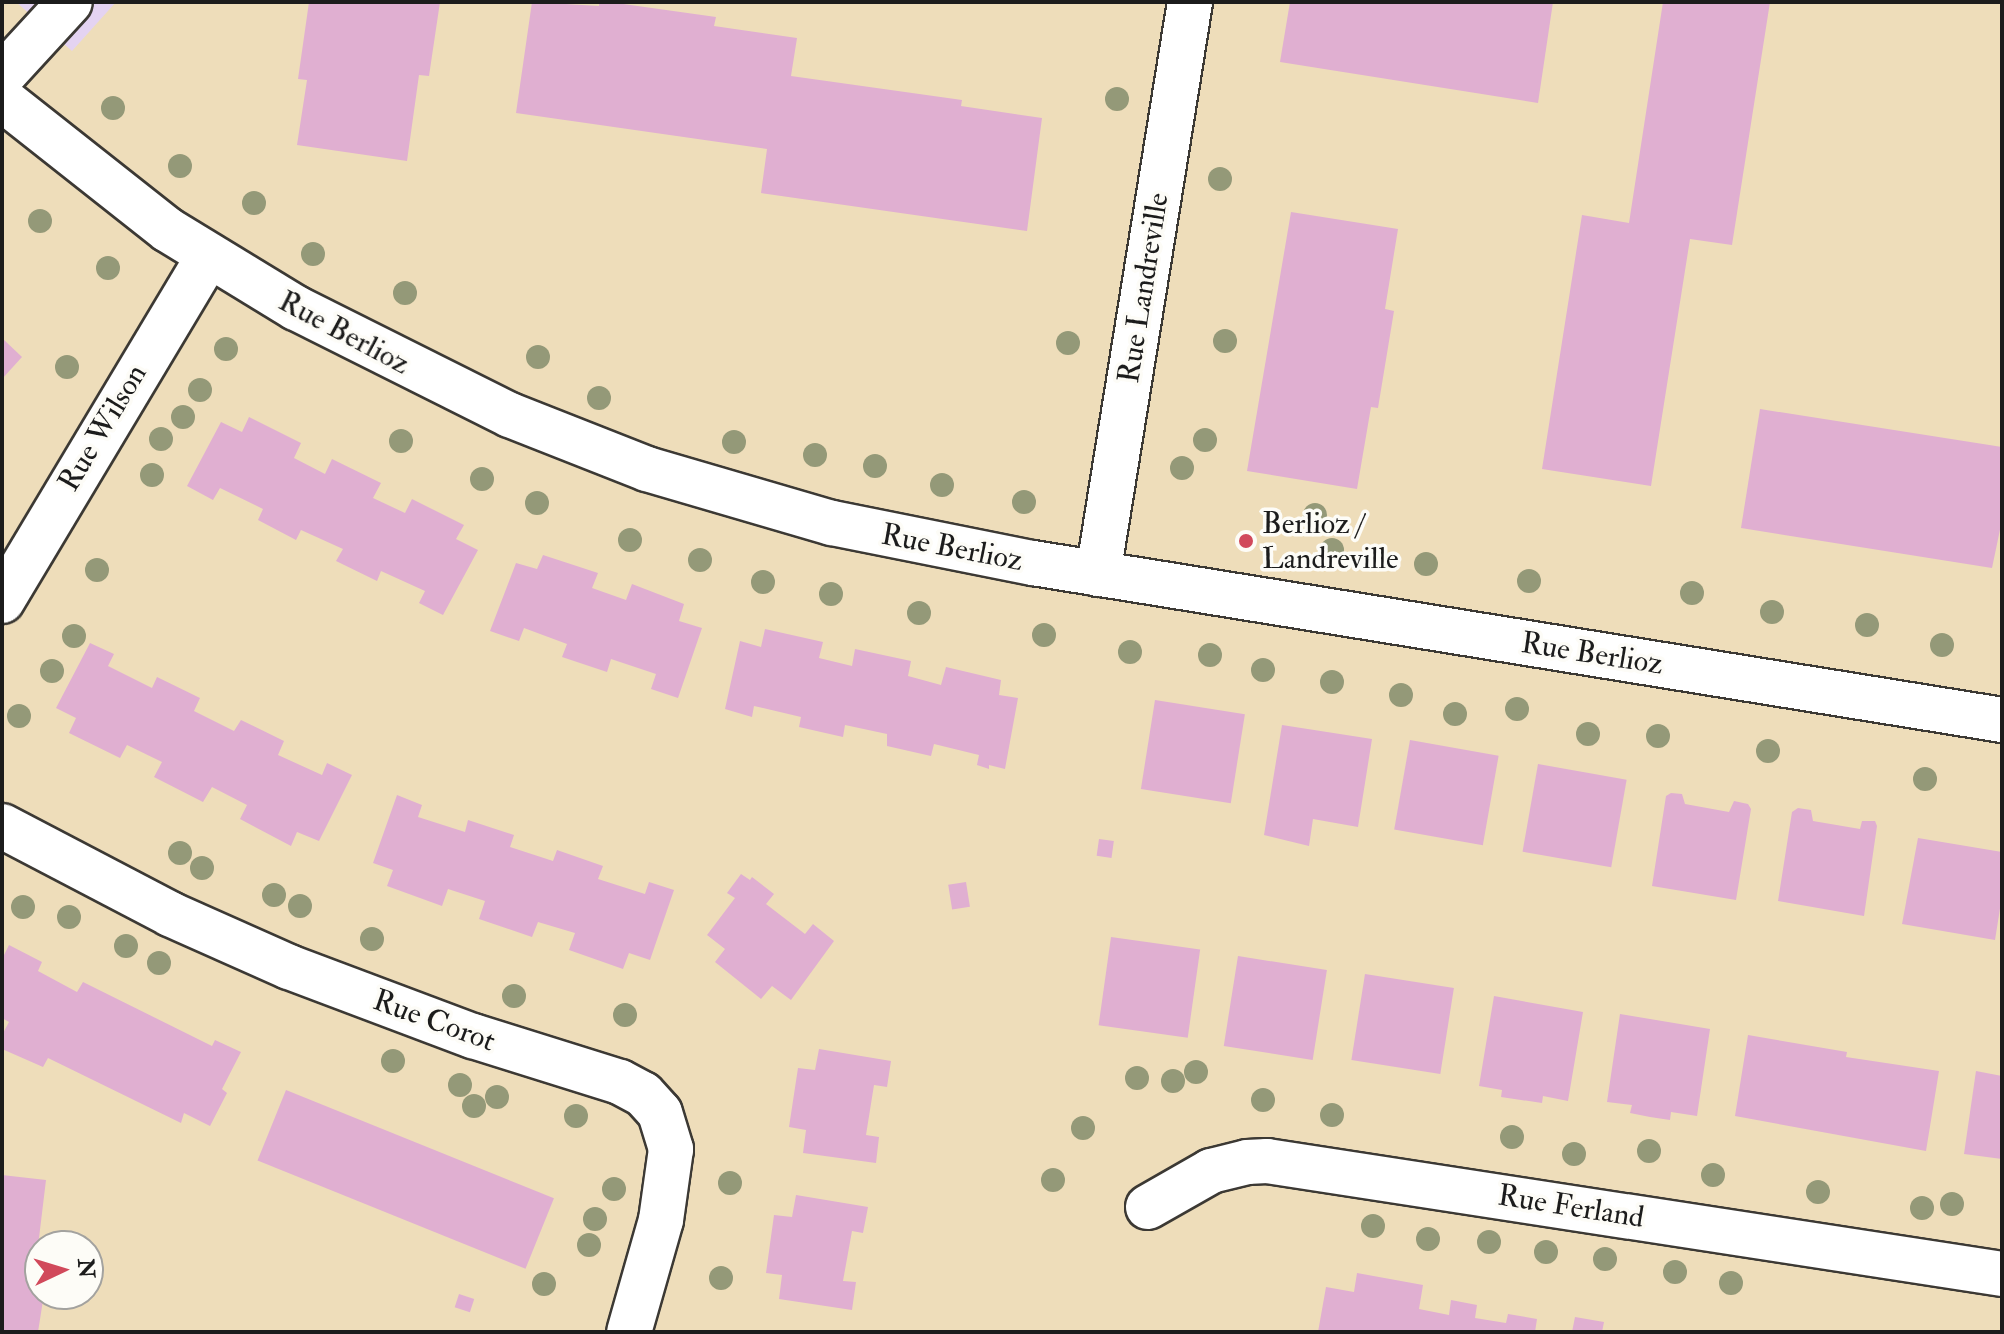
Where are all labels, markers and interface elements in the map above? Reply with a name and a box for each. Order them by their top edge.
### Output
street label: Rue Landreville [1111,190,1177,386]
street label: Rue Berlioz [272,283,416,383]
street label: Rue Wilson [51,358,155,498]
place label: Berlioz / Landreville [1262,506,1399,576]
street label: Rue Berlioz [878,517,1026,579]
marker: Berlioz / Landreville [1237,532,1255,550]
street label: Rue Berlioz [1518,625,1666,683]
street label: Rue Corot [368,982,500,1060]
street label: Rue Ferland [1495,1178,1647,1236]
north arrow [24,1230,104,1310]
text: N [71,1258,101,1279]

